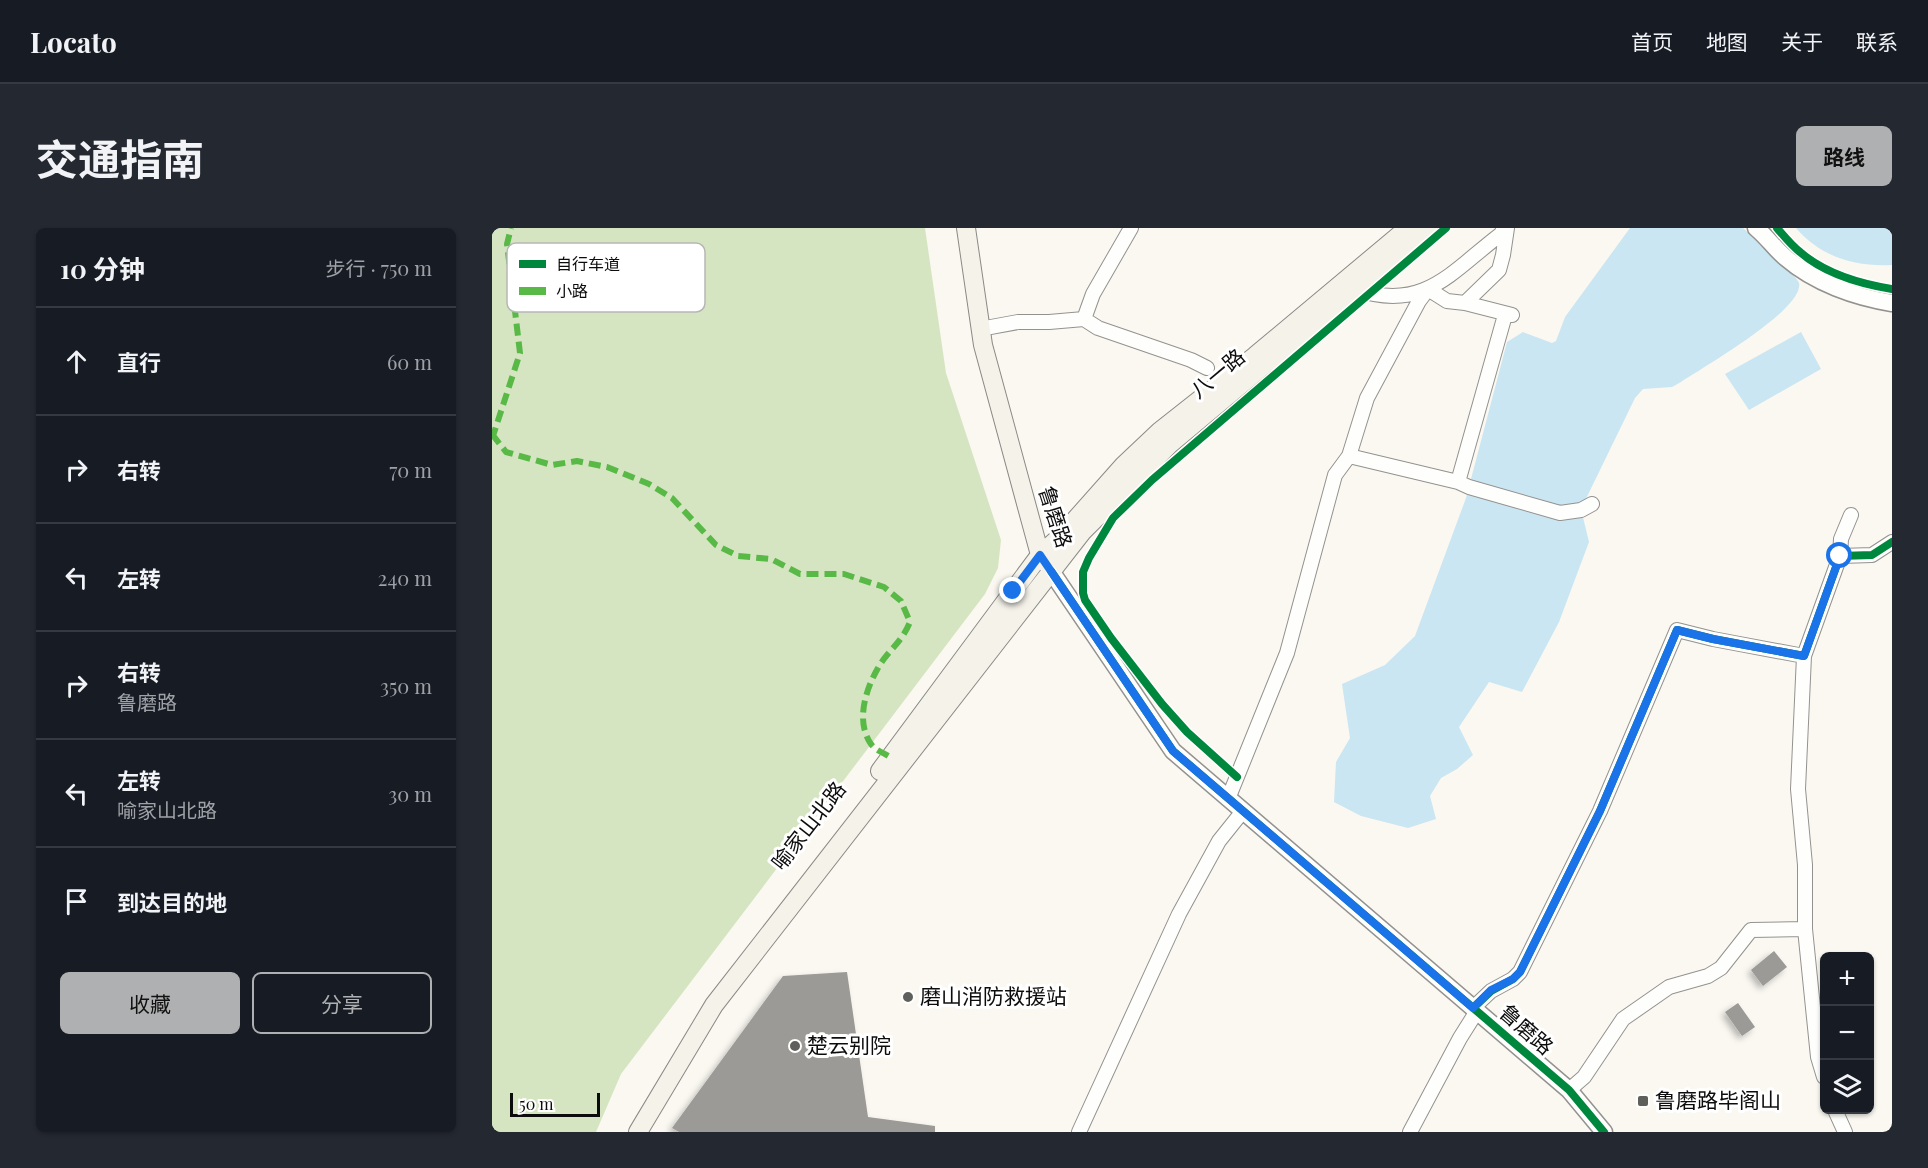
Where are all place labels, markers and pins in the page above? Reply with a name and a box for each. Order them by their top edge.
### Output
place label: 磨山消防救援站 [920,981,1067,1009]
marker: 磨山消防救援站 [901,990,915,1004]
place label: 楚云别院 [807,1030,891,1058]
marker: 楚云别院 [788,1039,802,1053]
place label: 鲁磨路毕阁山 [1655,1085,1781,1113]
marker: 鲁磨路毕阁山 [1636,1094,1650,1108]

